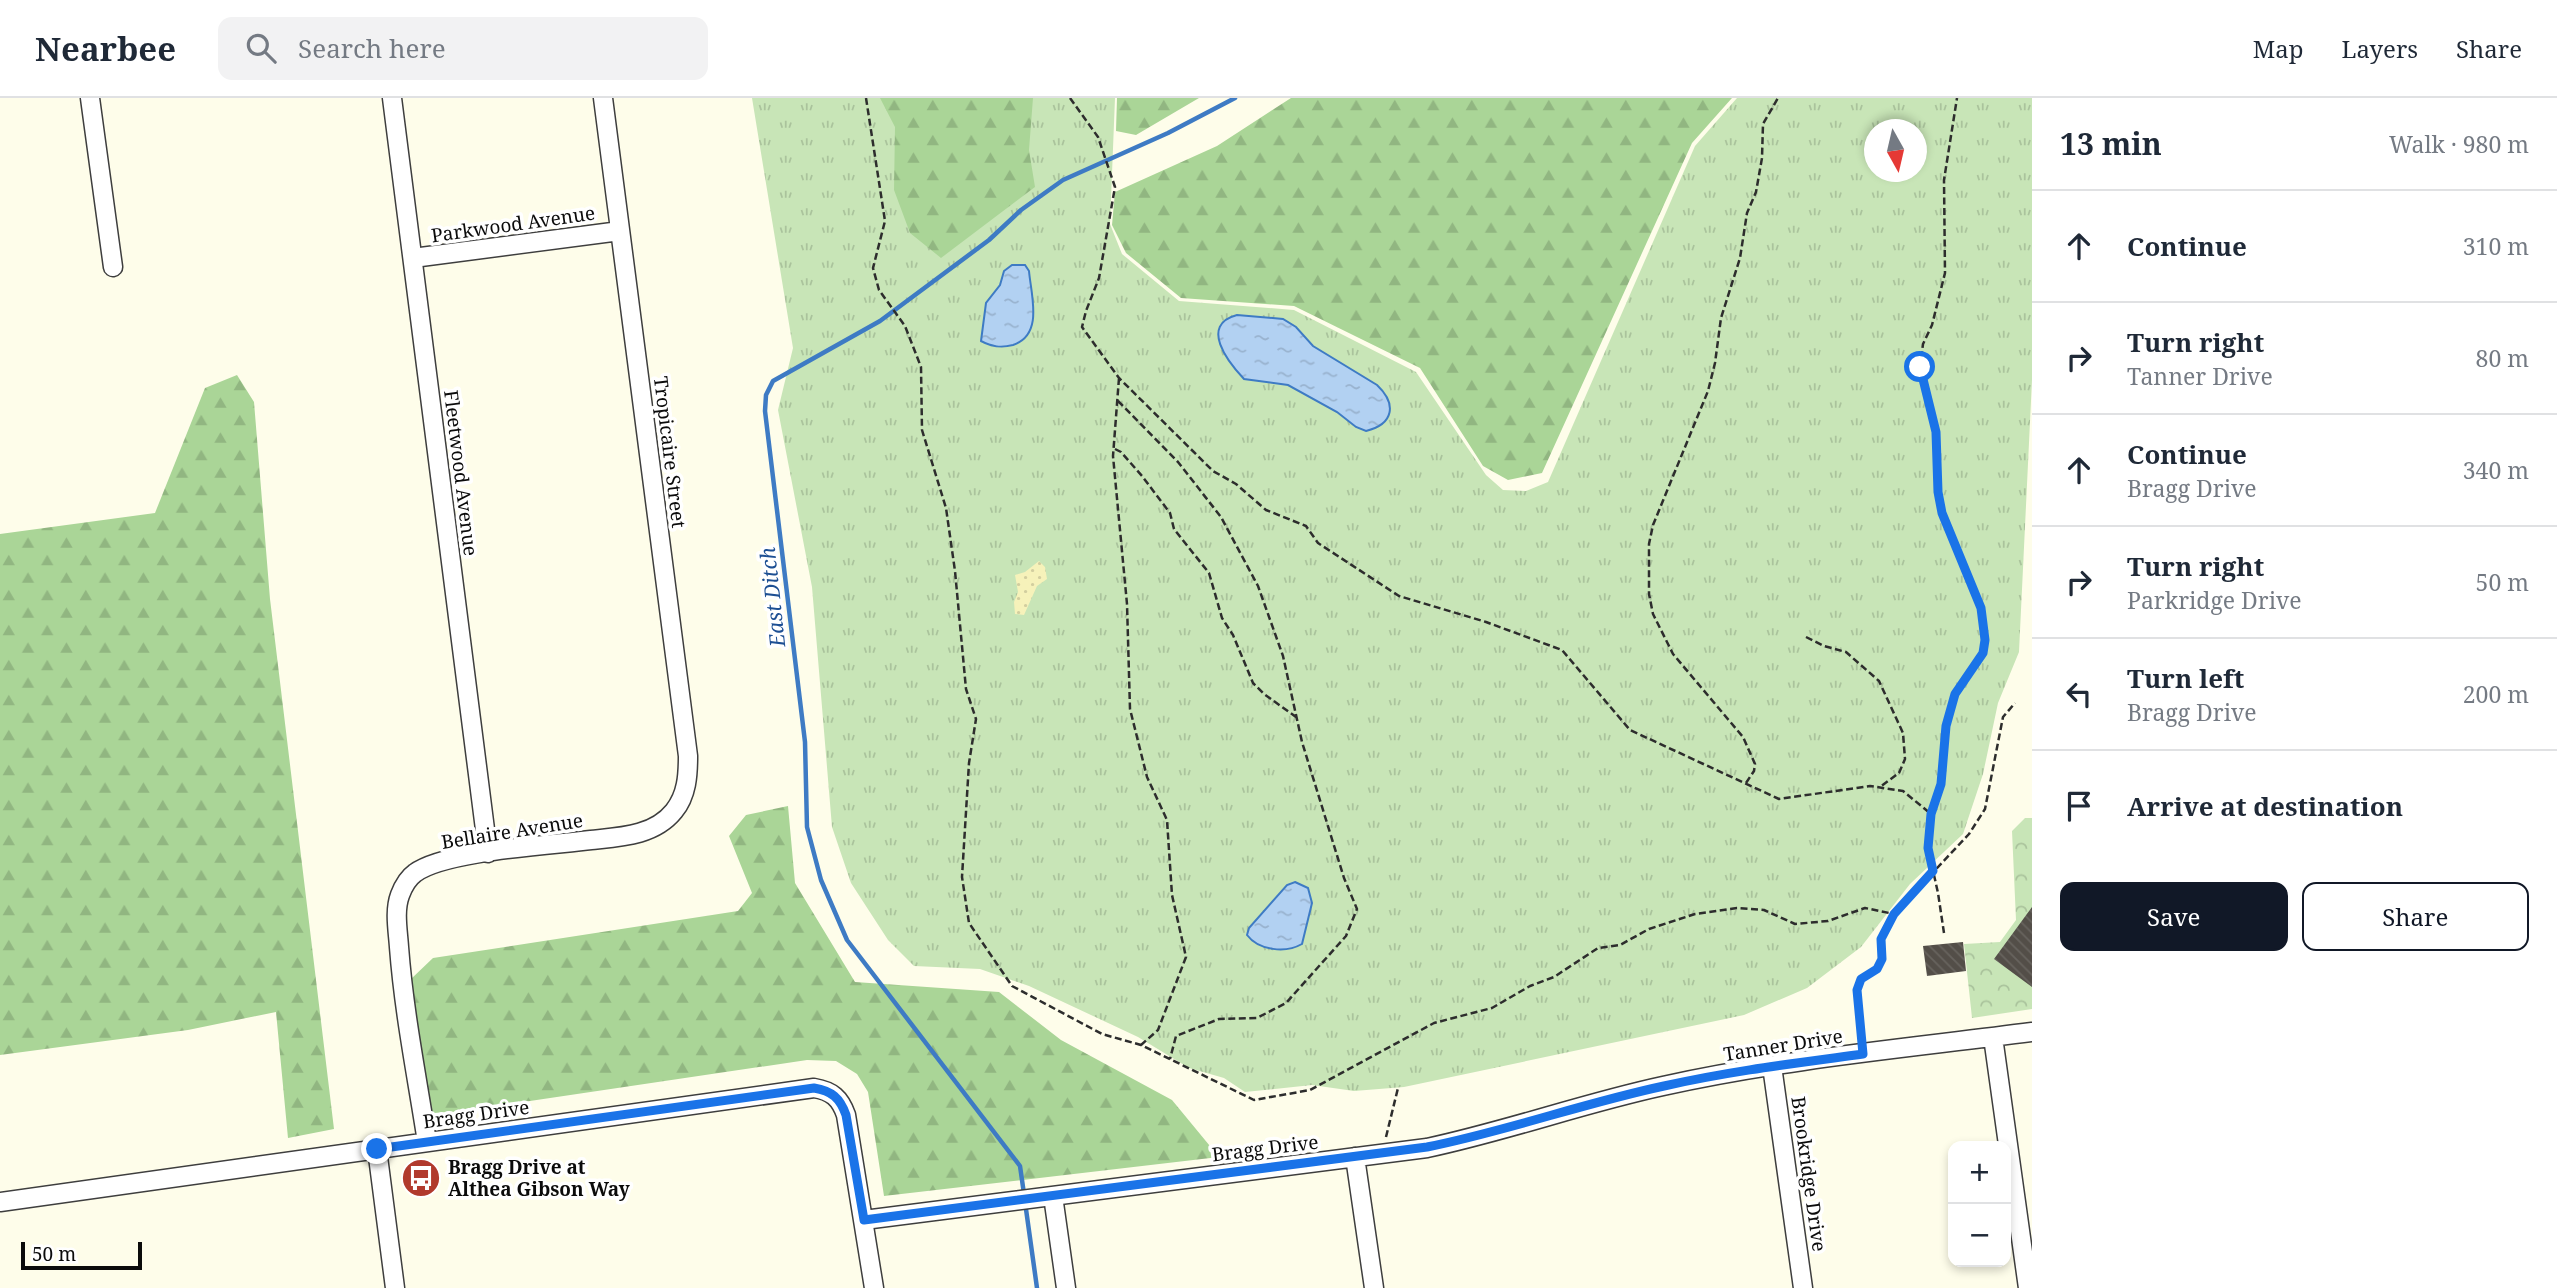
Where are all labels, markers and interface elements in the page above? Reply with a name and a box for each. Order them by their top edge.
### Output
search box [218,17,708,80]
text: Nearbee [35,26,176,71]
icon: search [242,29,280,67]
text: Search here [298,30,446,66]
text: Map [2253,32,2304,65]
text: Layers [2342,32,2418,65]
text: Share [2456,32,2522,65]
north arrow [1864,119,1927,182]
text: 13 min [2060,123,2162,164]
text: Walk · 980 m [2389,128,2529,160]
street label: Parkwood Avenue [429,200,597,248]
icon: ahead [2060,227,2098,265]
text: Continue [2127,228,2247,264]
text: 310 m [2463,230,2529,262]
text: Turn right [2127,324,2264,360]
icon: right [2060,339,2098,377]
text: 80 m [2476,342,2529,374]
route start [1904,351,1935,382]
text: Tanner Drive [2127,360,2273,392]
street label: Tropicaire Street [648,375,692,530]
street label: Fleetwood Avenue [438,389,484,557]
text: Continue [2127,436,2247,472]
icon: ahead [2060,451,2098,489]
text: 340 m [2463,454,2529,486]
text: Bragg Drive [2127,472,2257,504]
water label: East Ditch [753,545,791,649]
text: Turn right [2127,548,2264,584]
icon: right [2060,563,2098,601]
text: 50 m [2476,566,2529,598]
text: Parkridge Drive [2127,584,2302,616]
text: Turn left [2127,660,2244,696]
icon: left [2060,675,2098,713]
text: 200 m [2463,678,2529,710]
text: Bragg Drive [2127,696,2257,728]
icon: arrive [2060,787,2098,825]
text: Arrive at destination [2127,788,2403,824]
street label: Bellaire Avenue [439,807,585,855]
button: Save [2060,882,2288,951]
button: Share [2302,882,2529,951]
street label: Tanner Drive [1722,1023,1844,1067]
street label: Bragg Drive [421,1094,531,1134]
street label: Brookridge Drive [1785,1095,1833,1253]
street label: Bragg Drive [1210,1129,1320,1167]
route end [361,1133,392,1164]
map controls [1948,1141,2011,1267]
button: + [1948,1141,2011,1204]
place label: Bragg Drive at Althea Gibson Way [448,1154,630,1202]
bus stop icon: Bragg Drive at Althea Gibson Way [400,1157,442,1199]
button: − [1948,1204,2011,1267]
scale bar [21,1239,142,1271]
text: 50 m [32,1241,76,1267]

